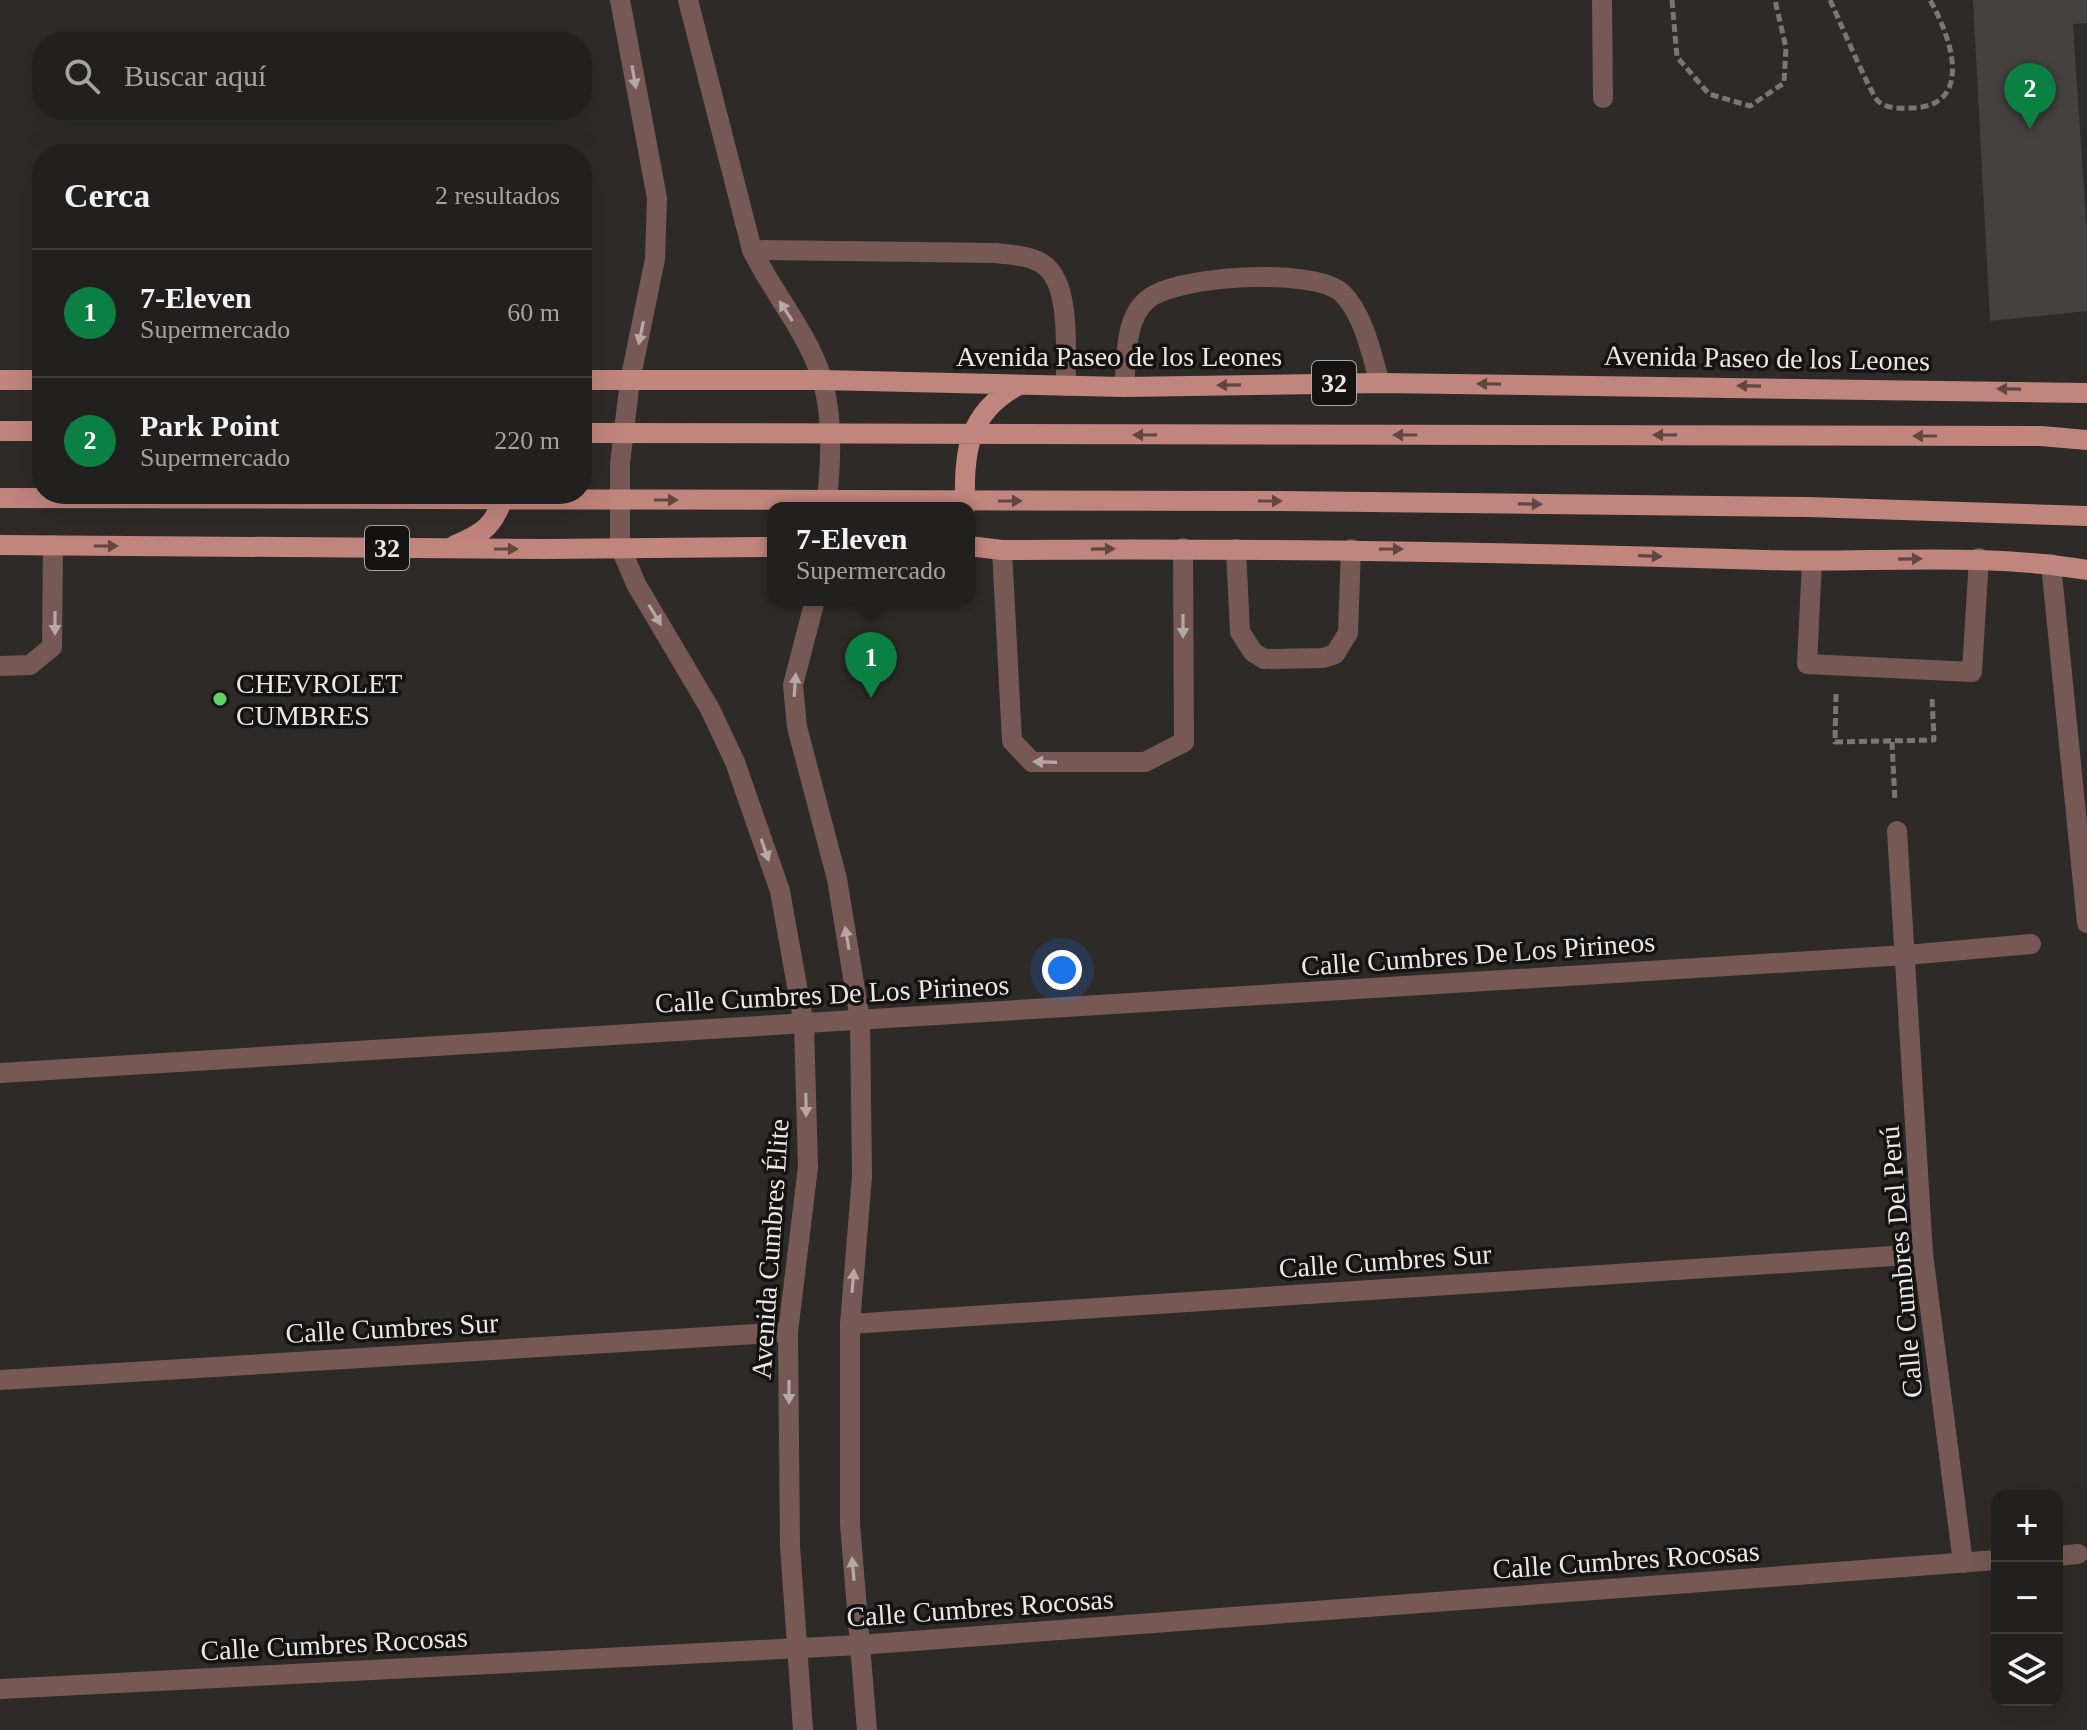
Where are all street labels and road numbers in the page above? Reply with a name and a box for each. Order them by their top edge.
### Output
street label: Avenida Paseo de los Leones [1604,340,1930,376]
street label: Avenida Paseo de los Leones [956,341,1282,372]
road number: 32 [1312,361,1356,405]
road number: 32 [365,526,409,570]
street label: Calle Cumbres De Los Pirineos [1300,926,1656,982]
street label: Calle Cumbres De Los Pirineos [654,969,1010,1019]
street label: Avenida Cumbres Élite [745,1118,795,1380]
street label: Calle Cumbres Del Perú [1874,1125,1928,1399]
street label: Calle Cumbres Sur [1278,1238,1493,1284]
street label: Calle Cumbres Sur [285,1307,500,1349]
street label: Calle Cumbres Rocosas [1491,1535,1761,1585]
street label: Calle Cumbres Rocosas [845,1583,1115,1633]
street label: Calle Cumbres Rocosas [200,1622,468,1666]

